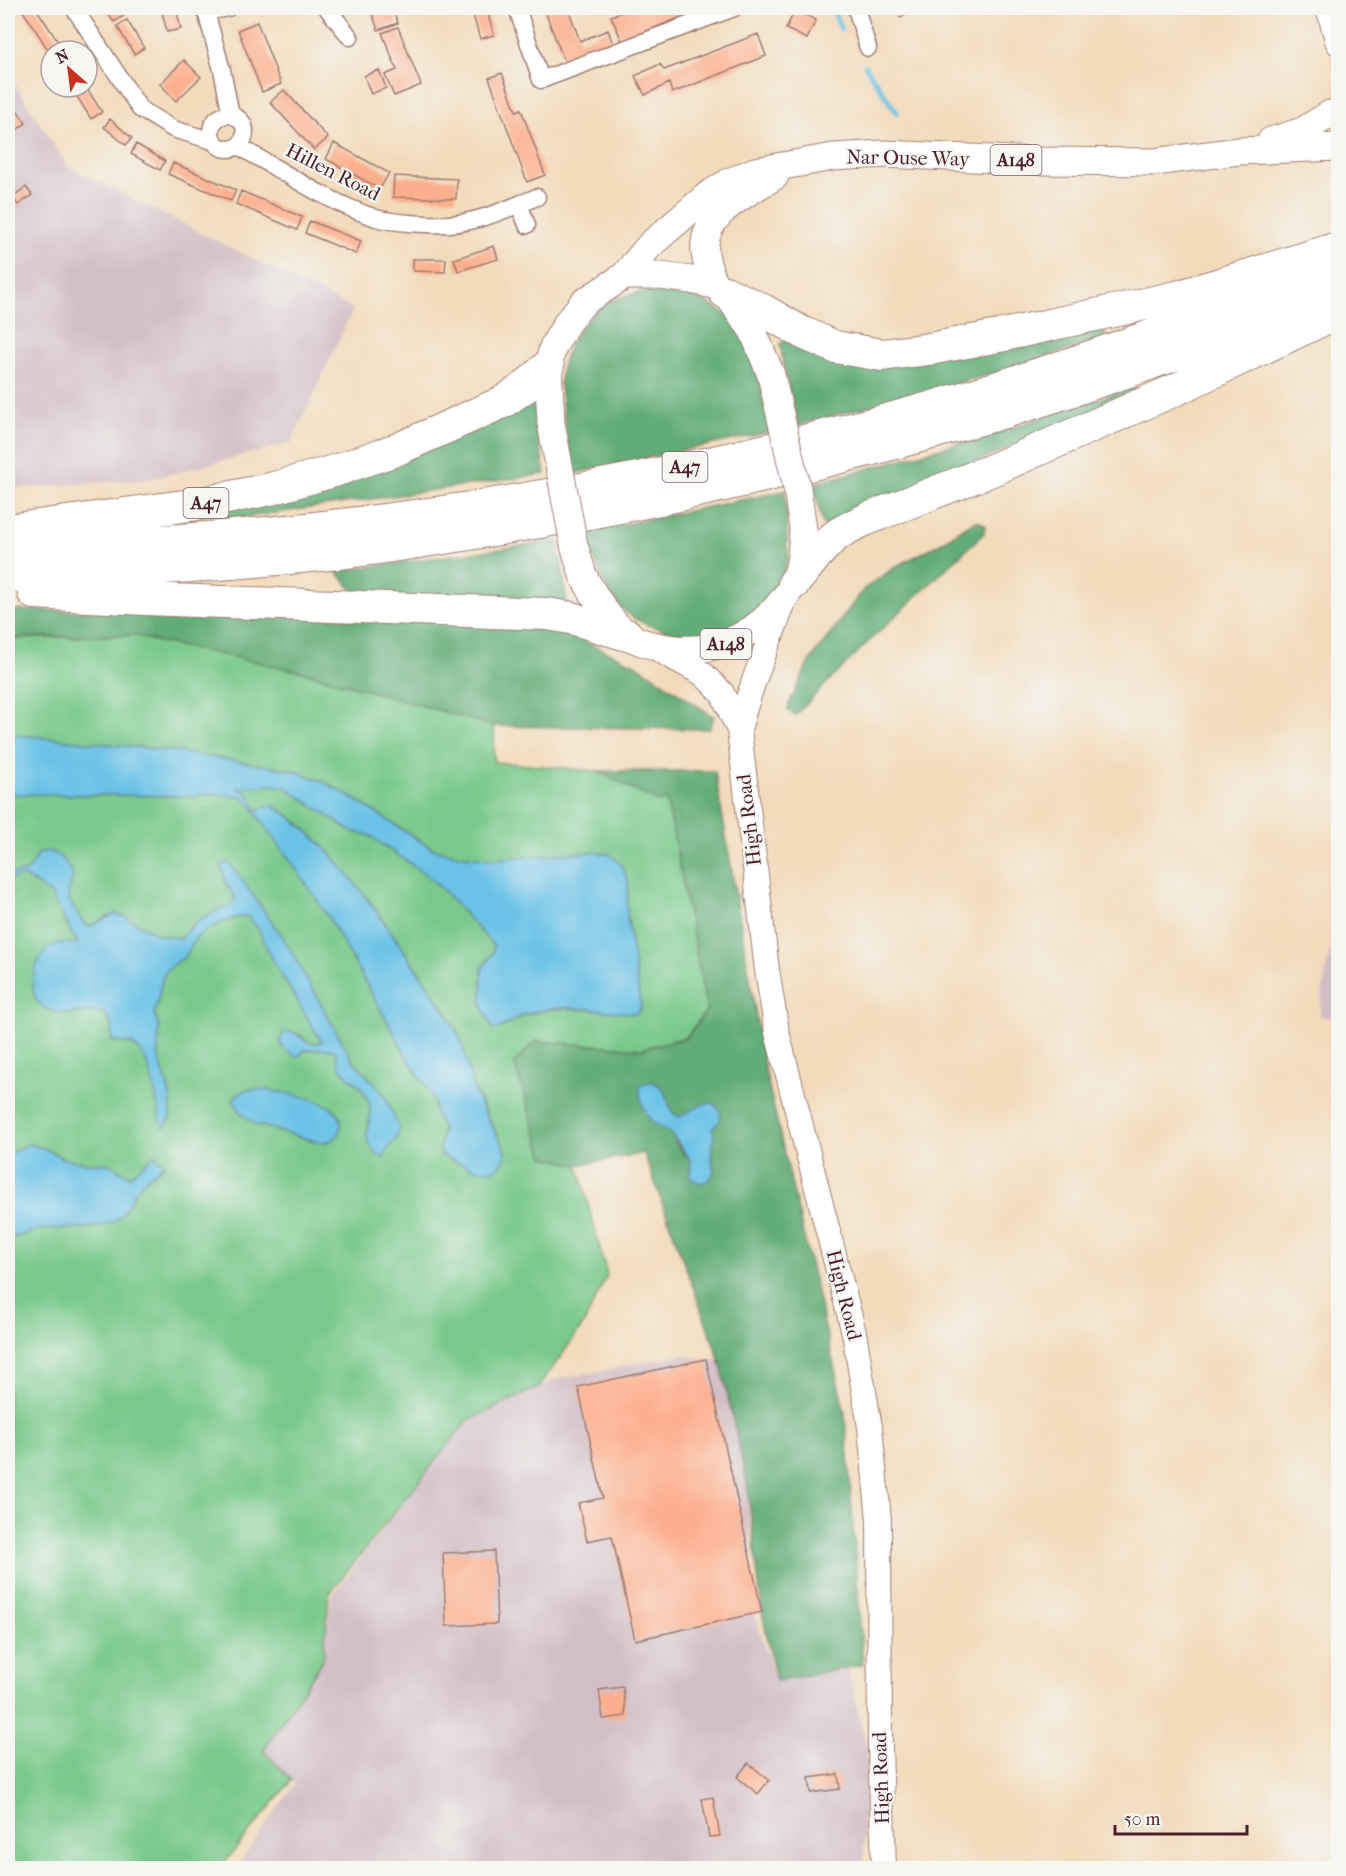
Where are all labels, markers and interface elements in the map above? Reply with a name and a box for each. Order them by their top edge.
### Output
north arrow [39,39,99,99]
text: N [52,45,73,67]
street label: Hillen Road [282,138,385,206]
street label: Nar Ouse Way [846,145,971,171]
road number: A148 [990,145,1042,175]
road number: A47 [662,452,708,482]
road number: A47 [184,488,228,518]
road number: A148 [700,629,752,659]
street label: High Road [732,772,766,867]
street label: High Road [822,1247,867,1344]
street label: High Road [868,1730,894,1825]
scale bar [1115,1798,1247,1836]
text: 50 m [1124,1809,1161,1830]

